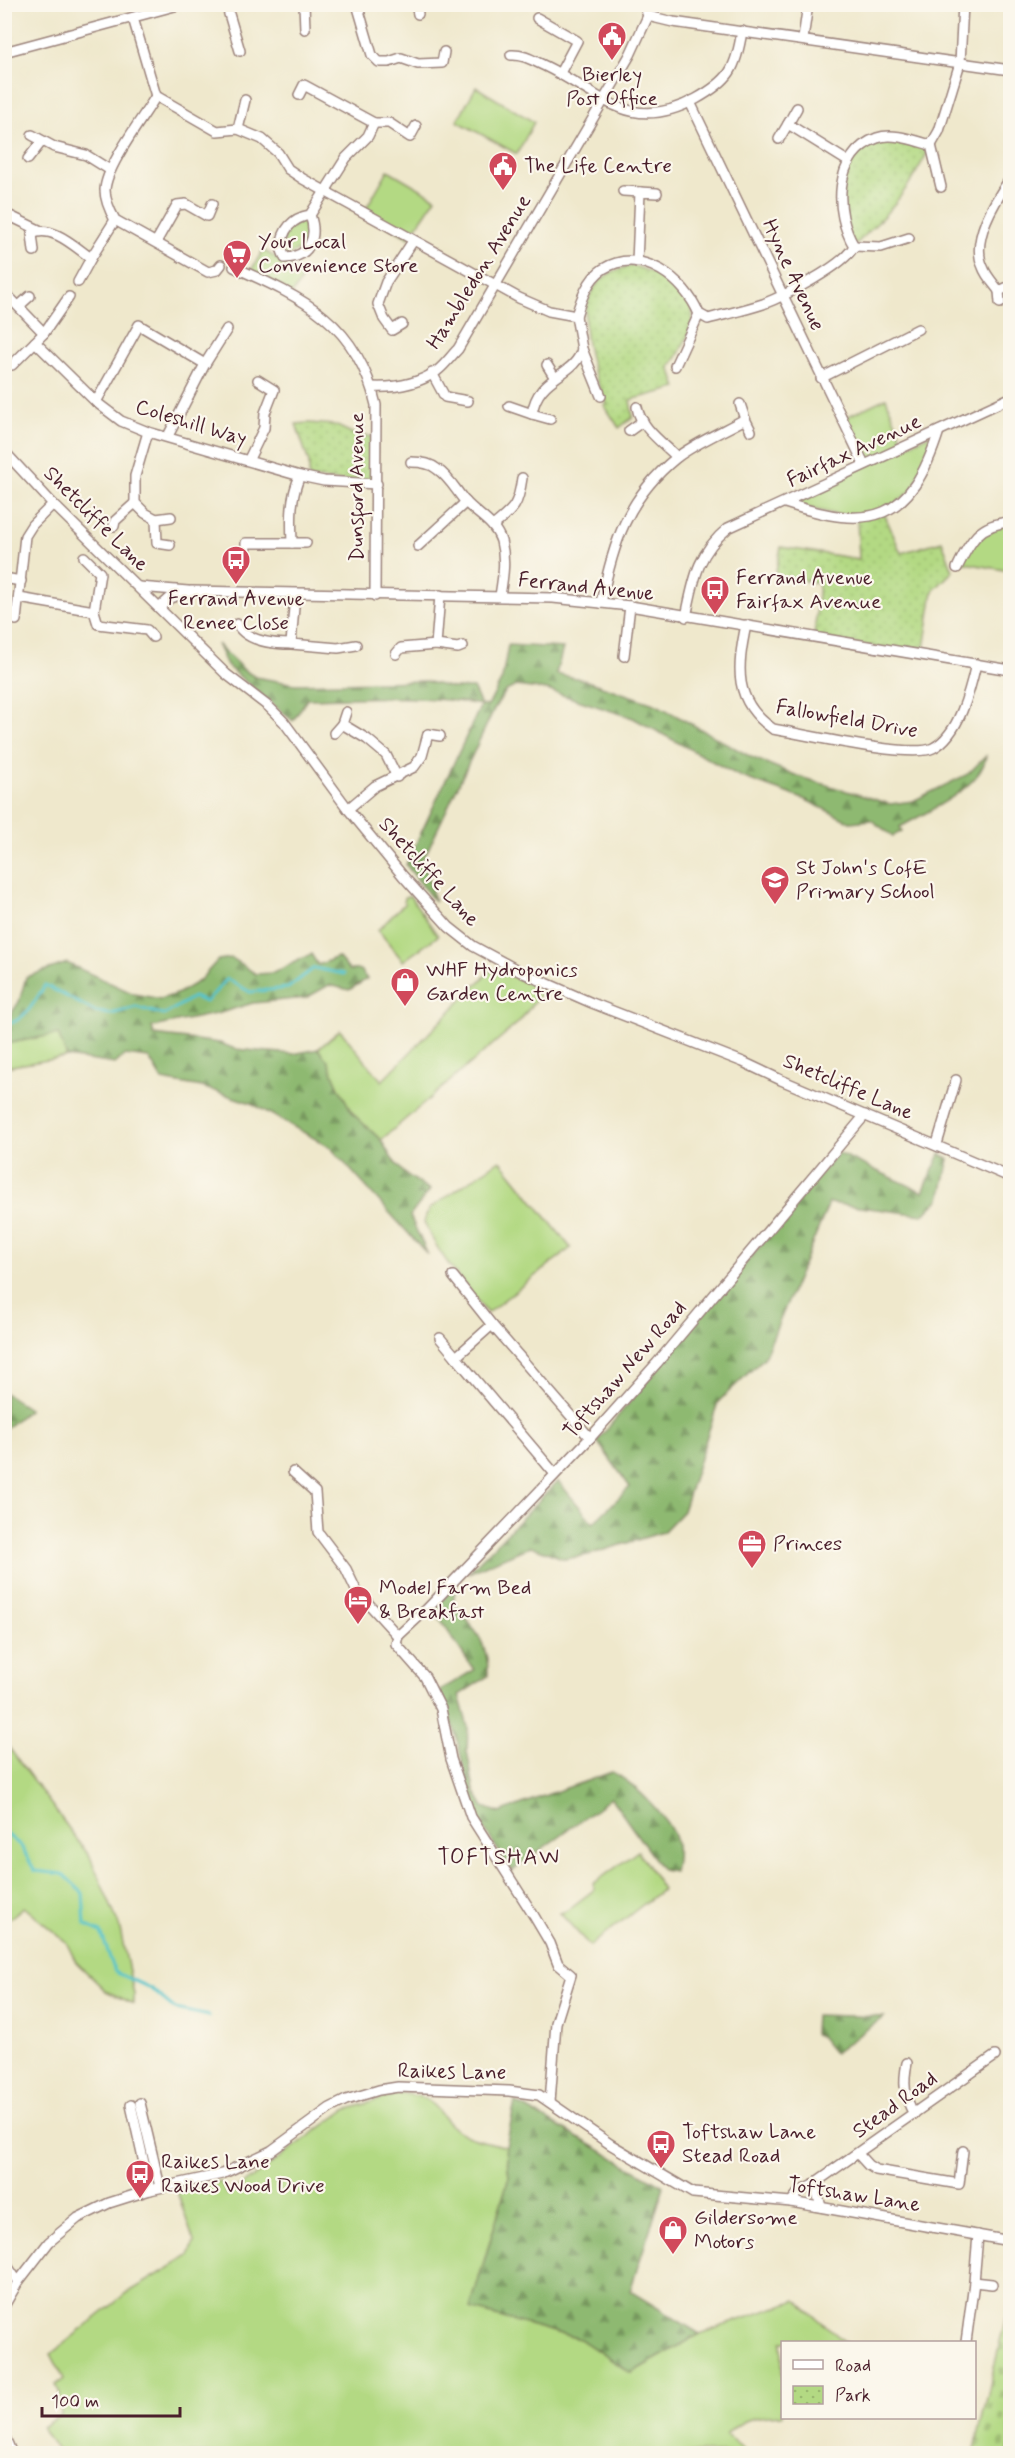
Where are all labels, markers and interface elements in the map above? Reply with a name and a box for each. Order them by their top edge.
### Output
public building icon: Bierley Post Office [596,20,628,62]
place label: Bierley Post Office [566,61,658,113]
public building icon: The Life Centre [487,150,519,192]
place label: The Life Centre [524,152,672,180]
street label: Hambledon Avenue [420,189,538,355]
street label: Hyne Avenue [755,215,831,335]
place label: Your Local Convenience Store [258,228,418,280]
supermarket icon: Your Local Convenience Store [221,238,253,280]
street label: Coleshill Way [132,393,250,453]
street label: Fairfax Avenue [782,408,926,494]
street label: Dunsford Avenue [343,412,373,562]
street label: Shetcliffe Lane [37,460,155,578]
bus stop icon: Ferrand Avenue Renee Close [220,544,252,586]
place label: Ferrand Avenue Fairfax Avenue [736,564,881,616]
street label: Ferrand Avenue [517,566,656,608]
bus stop icon: Ferrand Avenue Fairfax Avenue [699,574,731,616]
place label: Ferrand Avenue Renee Close [168,585,304,637]
street label: Fallowfield Drive [774,693,920,745]
street label: Shetcliffe Lane [372,811,486,933]
place label: St John's CofE Primary School [796,854,935,906]
school or university icon: St John's CofE Primary School [759,864,791,906]
place label: WHF Hydroponics Garden Centre [426,956,578,1008]
shop icon: WHF Hydroponics Garden Centre [389,966,421,1008]
street label: Shetcliffe Lane [779,1047,917,1127]
street label: Toftshaw New Road [557,1295,693,1445]
office icon: Princes [736,1528,768,1570]
place label: Princes [773,1530,842,1558]
place label: Model Farm Bed & Breakfast [379,1574,531,1626]
hotel icon: Model Farm Bed & Breakfast [342,1584,374,1626]
district label: TOFTSHAW [437,1844,561,1872]
street label: Raikes Lane [397,2057,507,2087]
street label: Stead Road [847,2065,943,2145]
place label: Toftshaw Lane Stead Road [682,2118,816,2170]
bus stop icon: Toftshaw Lane Stead Road [645,2128,677,2170]
place label: Raikes Lane Raikes Wood Drive [161,2148,325,2200]
bus stop icon: Raikes Lane Raikes Wood Drive [124,2158,156,2200]
street label: Toftshaw Lane [786,2171,923,2219]
place label: Gildersome Motors [694,2204,798,2256]
shop icon: Gildersome Motors [657,2214,689,2256]
legend [781,2341,976,2419]
text: Road [835,2354,871,2378]
scale bar [42,2380,180,2418]
text: Park [835,2384,871,2408]
text: 100 m [51,2390,99,2414]

